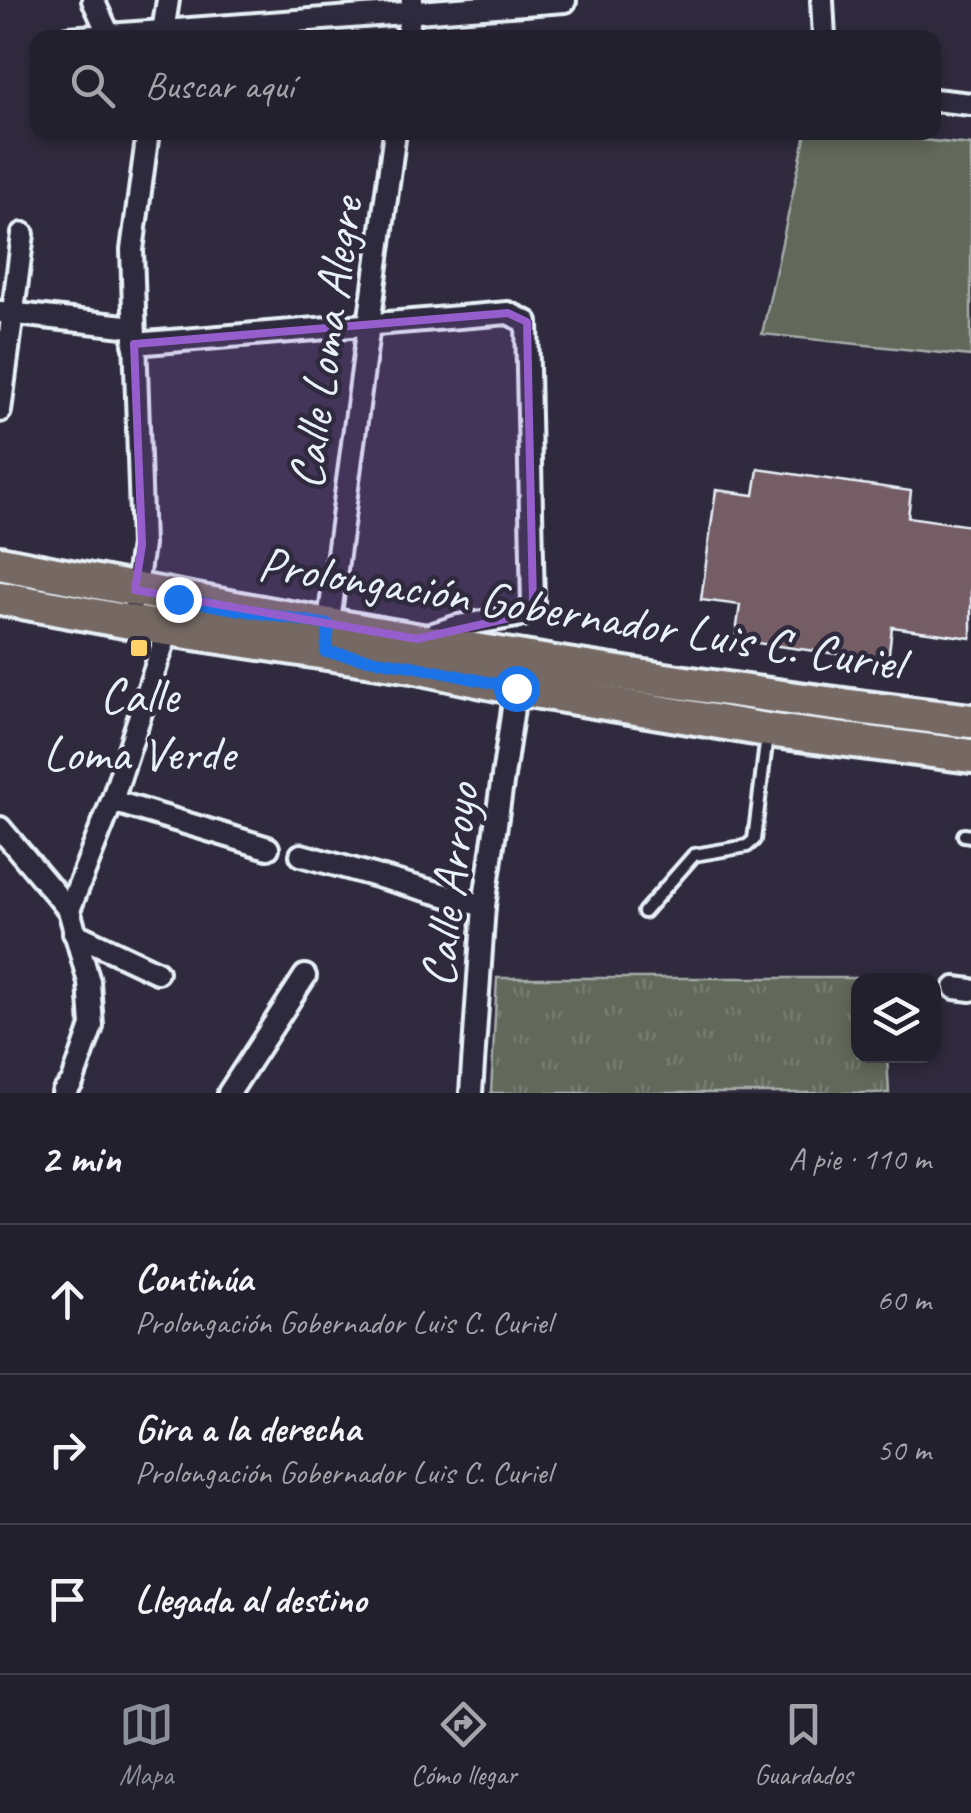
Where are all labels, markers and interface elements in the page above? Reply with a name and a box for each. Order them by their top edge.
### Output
search box [30,30,941,140]
icon: search [65,58,120,113]
text: Buscar aquí [145,62,294,109]
street label: Calle Loma Alegre [274,191,377,493]
street label: Prolongación Gobernador Luis C. Curiel [254,531,916,697]
route end [156,577,202,623]
marker: Calle Loma Verde [128,637,150,659]
place label: Calle Loma Verde [43,664,239,785]
route start [494,666,540,712]
street label: Calle Arroyo [406,778,493,990]
map controls [851,973,941,1063]
button: layers [851,973,941,1063]
text: 2 min [40,1132,120,1185]
text: A pie · 110 m [788,1138,931,1179]
text: Continúa [135,1255,253,1302]
icon: ahead [40,1272,95,1327]
text: 60 m [877,1279,931,1320]
text: Prolongación Gobernador Luis C. Curiel [135,1302,552,1343]
text: Gira a la derecha [135,1405,361,1452]
icon: right [40,1422,95,1477]
text: 50 m [877,1429,931,1470]
text: Prolongación Gobernador Luis C. Curiel [135,1452,552,1493]
icon: arrive [40,1572,95,1627]
text: Llegada al destino [135,1576,366,1623]
tab: Mapa [119,1697,174,1792]
tab: Cómo llegar [411,1697,517,1792]
tab: Guardados [754,1697,852,1792]

